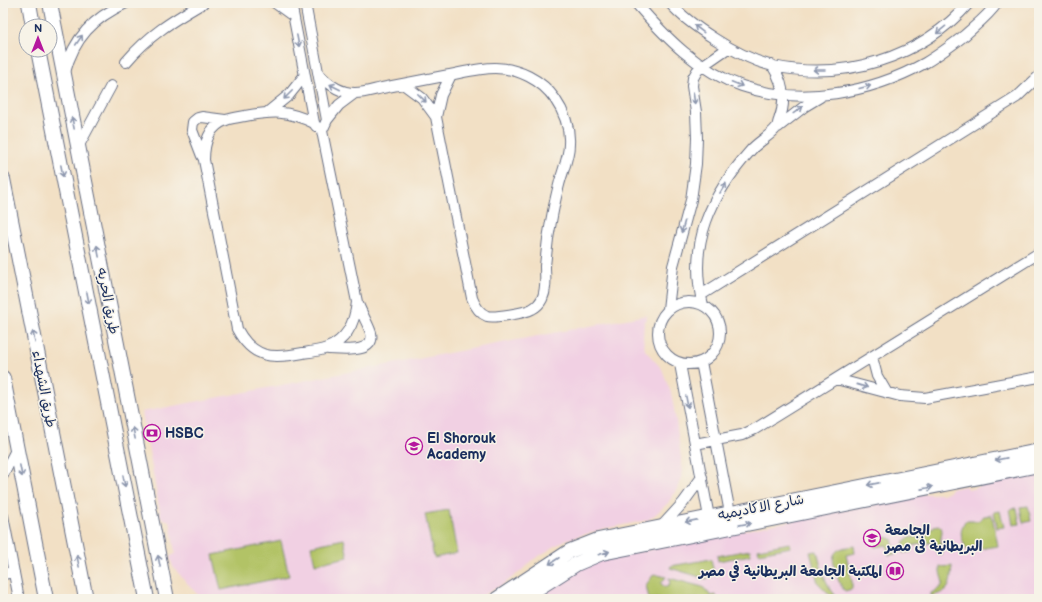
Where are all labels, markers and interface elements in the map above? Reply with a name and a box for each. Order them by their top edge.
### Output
north arrow [18,18,58,58]
text: N [34,22,42,35]
one-way arrow [694,25,705,33]
one-way arrow [935,25,946,34]
one-way arrow [295,34,303,47]
one-way arrow [75,35,83,46]
one-way arrow [813,66,826,74]
one-way arrow [731,80,743,88]
one-way arrow [858,82,871,90]
one-way arrow [329,83,341,90]
one-way arrow [283,90,293,100]
one-way arrow [690,91,698,104]
one-way arrow [417,93,427,103]
one-way arrow [793,106,804,115]
one-way arrow [69,117,77,130]
one-way arrow [58,164,66,177]
one-way arrow [720,182,728,194]
one-way arrow [679,220,686,233]
one-way arrow [94,245,102,258]
street label: طريق الحريه [93,266,123,336]
one-way arrow [84,291,92,304]
one-way arrow [30,331,38,344]
street label: طريق الشهداء [28,349,60,429]
one-way arrow [855,383,868,390]
one-way arrow [684,395,692,408]
bank icon: HSBC [142,423,162,443]
place label: HSBC [165,425,204,442]
one-way arrow [130,427,138,440]
place label: El Shorouk Academy [426,430,497,463]
school or university icon: El Shorouk Academy [404,436,424,456]
one-way arrow [995,455,1008,463]
one-way arrow [17,464,25,477]
one-way arrow [120,474,128,487]
one-way arrow [867,481,880,489]
one-way arrow [920,483,933,491]
street label: شارع الاكاديميه [717,490,806,525]
one-way arrow [685,517,698,525]
one-way arrow [738,520,751,528]
place label: الجامعة البريطانية فى مصر [883,522,983,555]
school or university icon: الجامعة البريطانية فى مصر [862,528,882,548]
one-way arrow [597,549,610,556]
one-way arrow [74,555,82,568]
one-way arrow [155,555,163,568]
one-way arrow [549,557,560,565]
place label: المكتبة الجامعة البريطانية في مصر [697,561,882,582]
library icon: المكتبة الجامعة البريطانية في مصر [885,561,905,581]

